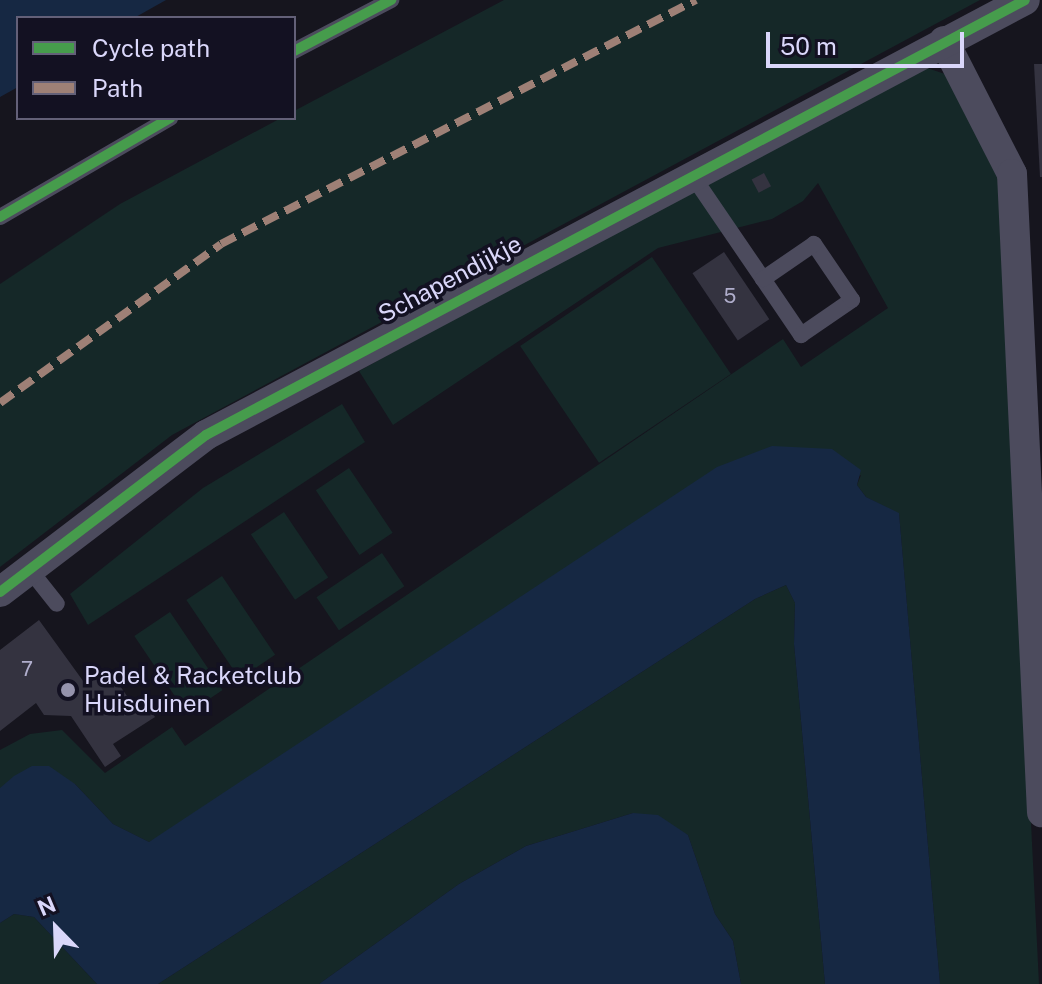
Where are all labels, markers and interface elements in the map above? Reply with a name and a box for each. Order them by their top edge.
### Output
legend [16,16,296,120]
scale bar [770,16,968,66]
text: 50 m [780,32,837,60]
text: Cycle path [92,34,210,62]
text: Path [92,74,143,102]
street label: Schapendijkje [373,229,527,329]
house number: 5 [724,284,736,308]
house number: 7 [21,657,33,681]
place label: Padel & Racketclub Huisduinen [84,662,301,718]
marker: Padel & Racketclub Huisduinen [59,681,77,699]
north arrow [16,888,96,968]
text: N [34,891,60,921]

